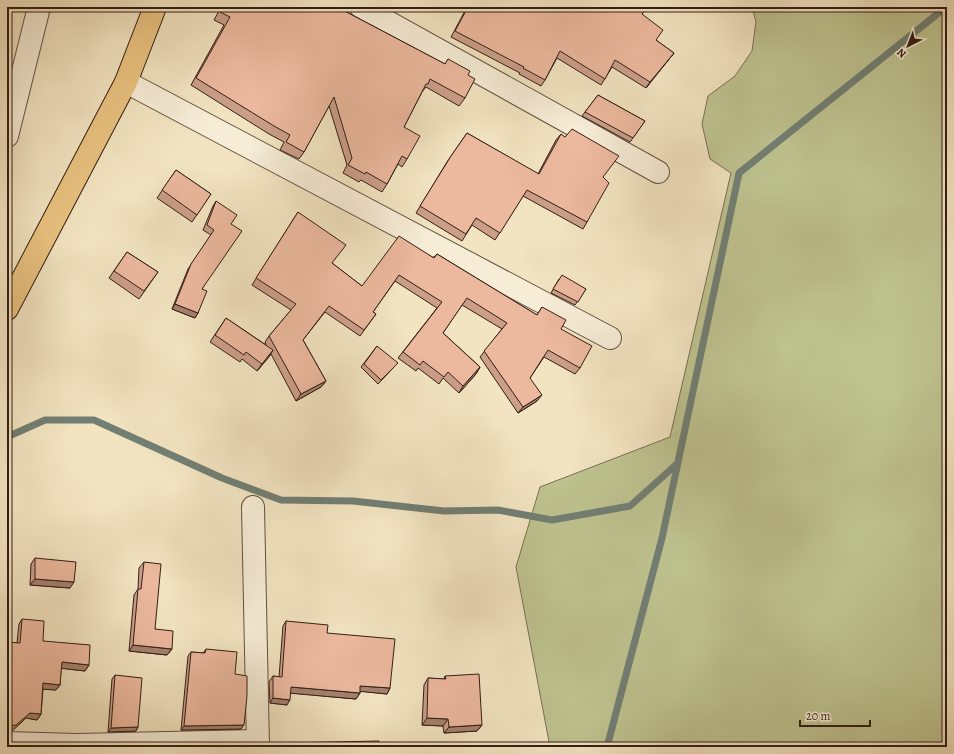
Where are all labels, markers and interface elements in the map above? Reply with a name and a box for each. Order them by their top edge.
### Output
north arrow [888,26,928,66]
text: N [894,45,910,61]
scale bar [800,702,870,728]
text: 20 m [806,708,830,724]

